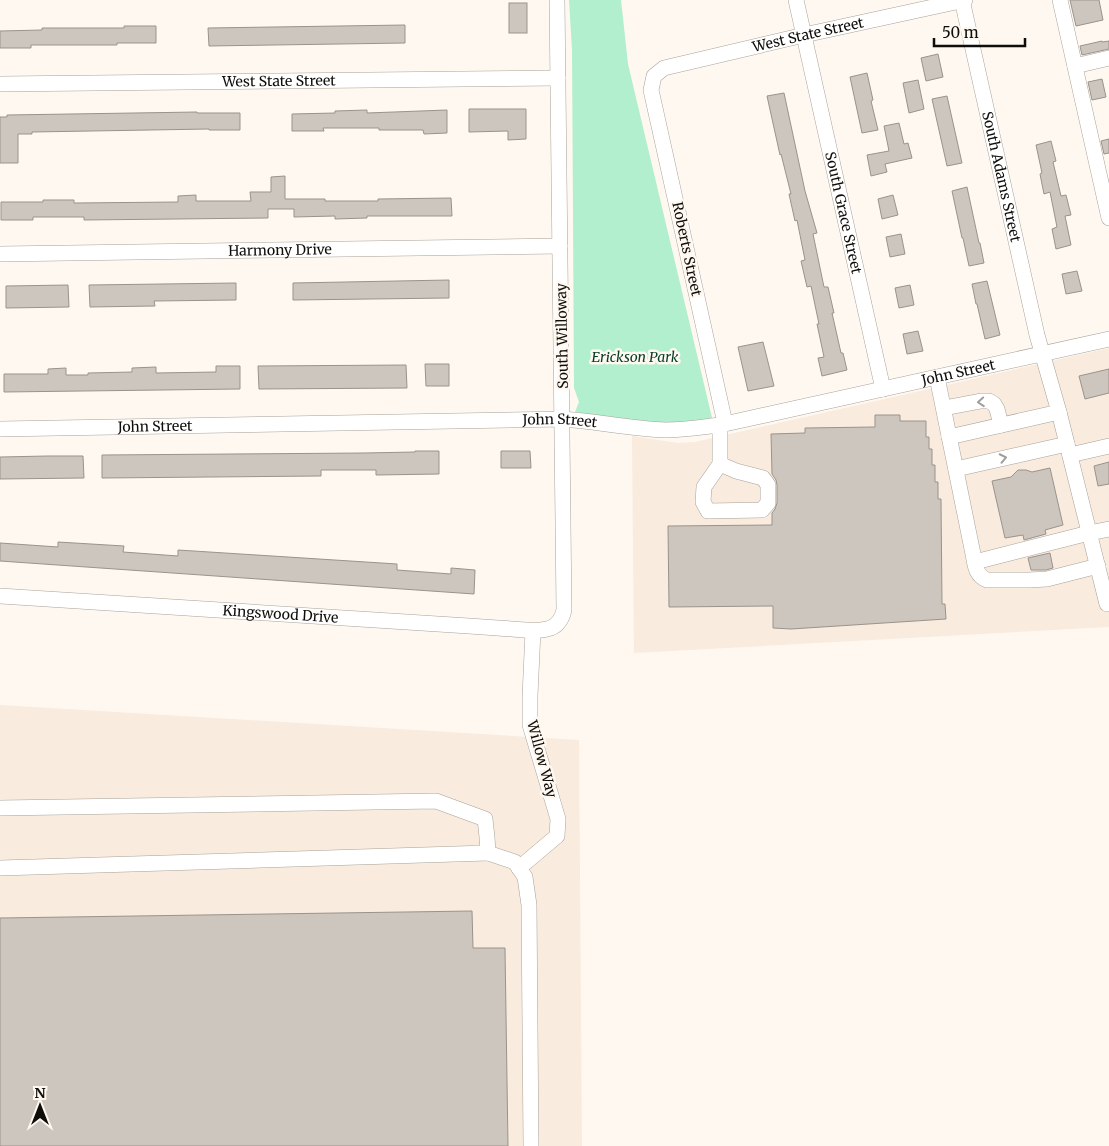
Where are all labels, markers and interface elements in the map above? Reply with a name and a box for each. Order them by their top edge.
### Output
street label: West State Street [749,13,866,56]
scale bar [934,15,1025,47]
text: 50 m [942,23,979,42]
street label: West State Street [221,71,336,91]
street label: South Adams Street [978,110,1025,244]
street label: South Grace Street [821,150,866,276]
street label: Roberts Street [668,200,706,298]
street label: Harmony Drive [228,240,332,260]
street label: South Willoway [552,282,572,389]
park label: Erickson Park [592,348,679,366]
street label: John Street [919,355,997,389]
one-way arrow [976,396,984,407]
street label: John Street [521,410,599,432]
street label: John Street [116,417,193,436]
one-way arrow [999,453,1008,464]
street label: Kingswood Drive [222,601,339,627]
street label: Willow Way [523,717,561,800]
north arrow [15,1081,65,1131]
text: N [34,1084,46,1102]

